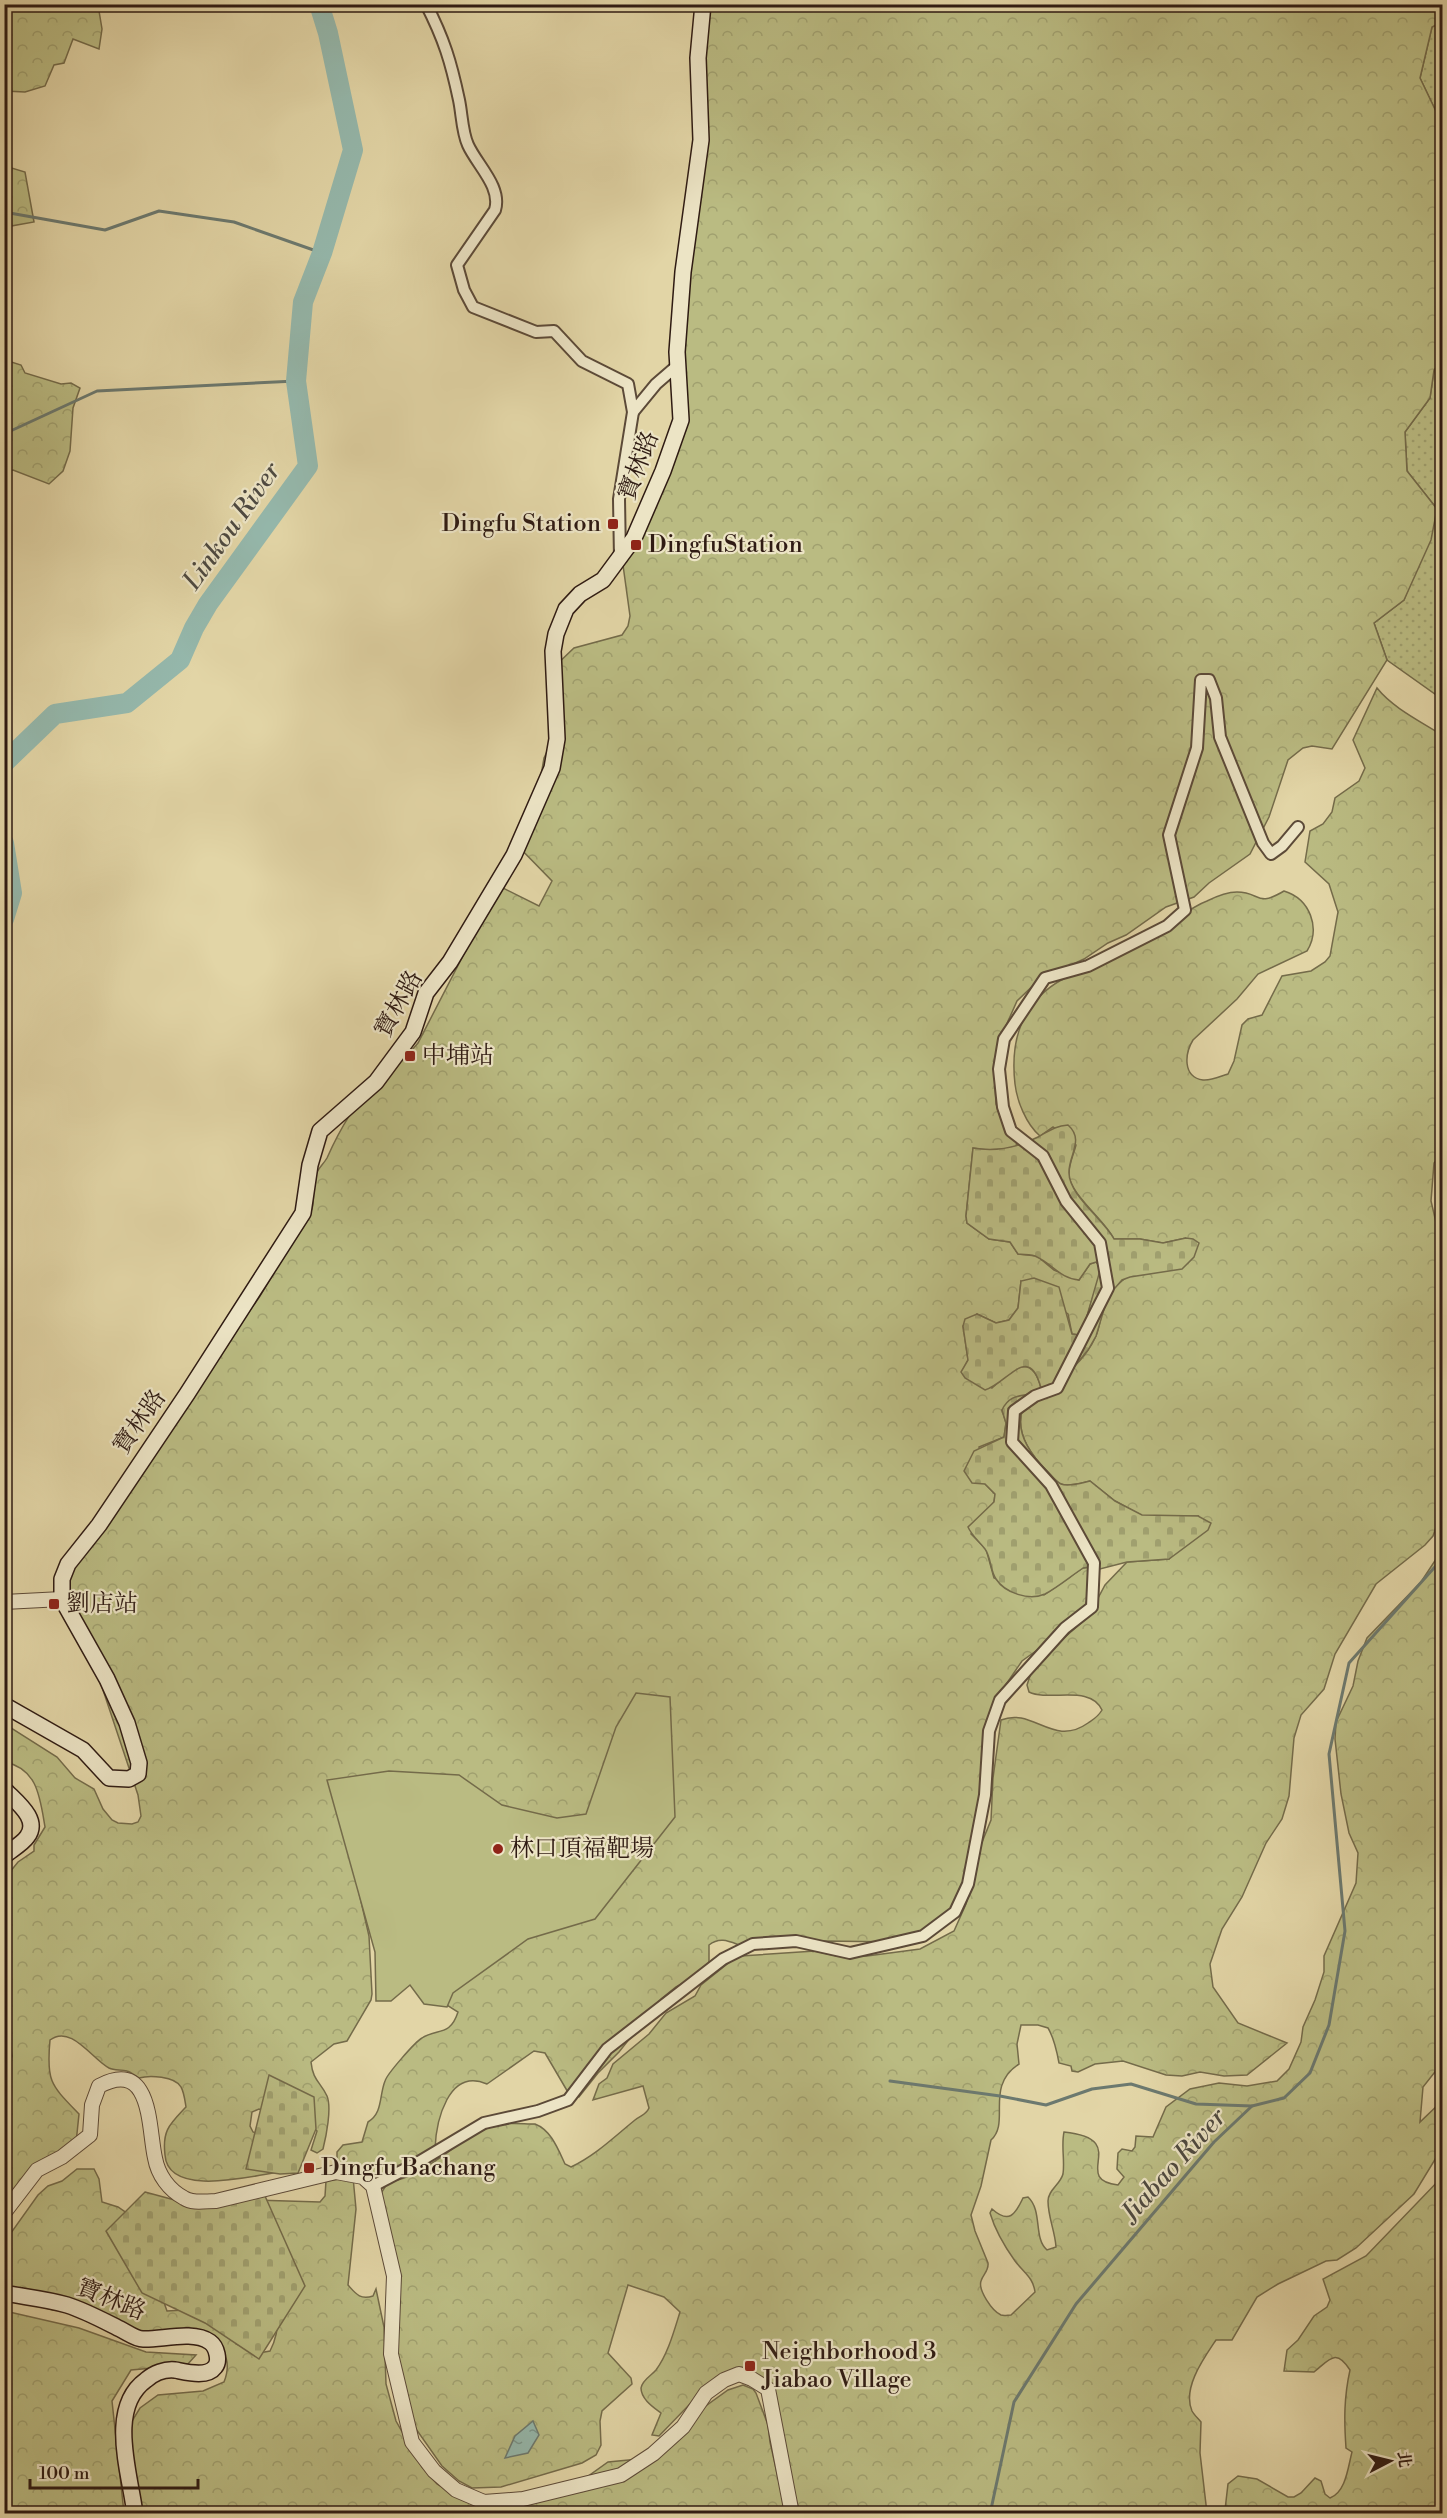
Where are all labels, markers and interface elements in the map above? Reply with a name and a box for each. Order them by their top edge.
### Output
street label: 寶林路 [612,427,666,505]
water label: Linkou River [176,455,288,597]
place label: Dingfu Station [441,509,601,539]
marker: Dingfu Station [606,517,620,531]
place label: DingfuStation [648,530,803,560]
marker: DingfuStation [629,538,643,552]
street label: 寶林路 [368,965,430,1043]
place label: 中埔站 [422,1041,494,1071]
marker: 中埔站 [403,1049,417,1063]
street label: 寶林路 [107,1384,173,1460]
place label: 劉店站 [66,1589,138,1619]
marker: 劉店站 [47,1597,61,1611]
place label: 林口頂福靶場 [510,1834,654,1864]
marker: 林口頂福靶場 [491,1842,505,1856]
water label: Jiabao River [1113,2101,1234,2230]
place label: Dingfu Bachang [321,2153,496,2183]
marker: Dingfu Bachang [302,2161,316,2175]
street label: 寶林路 [72,2273,150,2327]
place label: Neighborhood 3 Jiabao Village [761,2337,937,2395]
marker: Neighborhood 3 Jiabao Village [743,2359,757,2373]
north arrow [1360,2431,1420,2491]
text: 北 [1393,2450,1415,2468]
scale bar [30,2452,198,2490]
text: 100 m [39,2462,90,2485]

